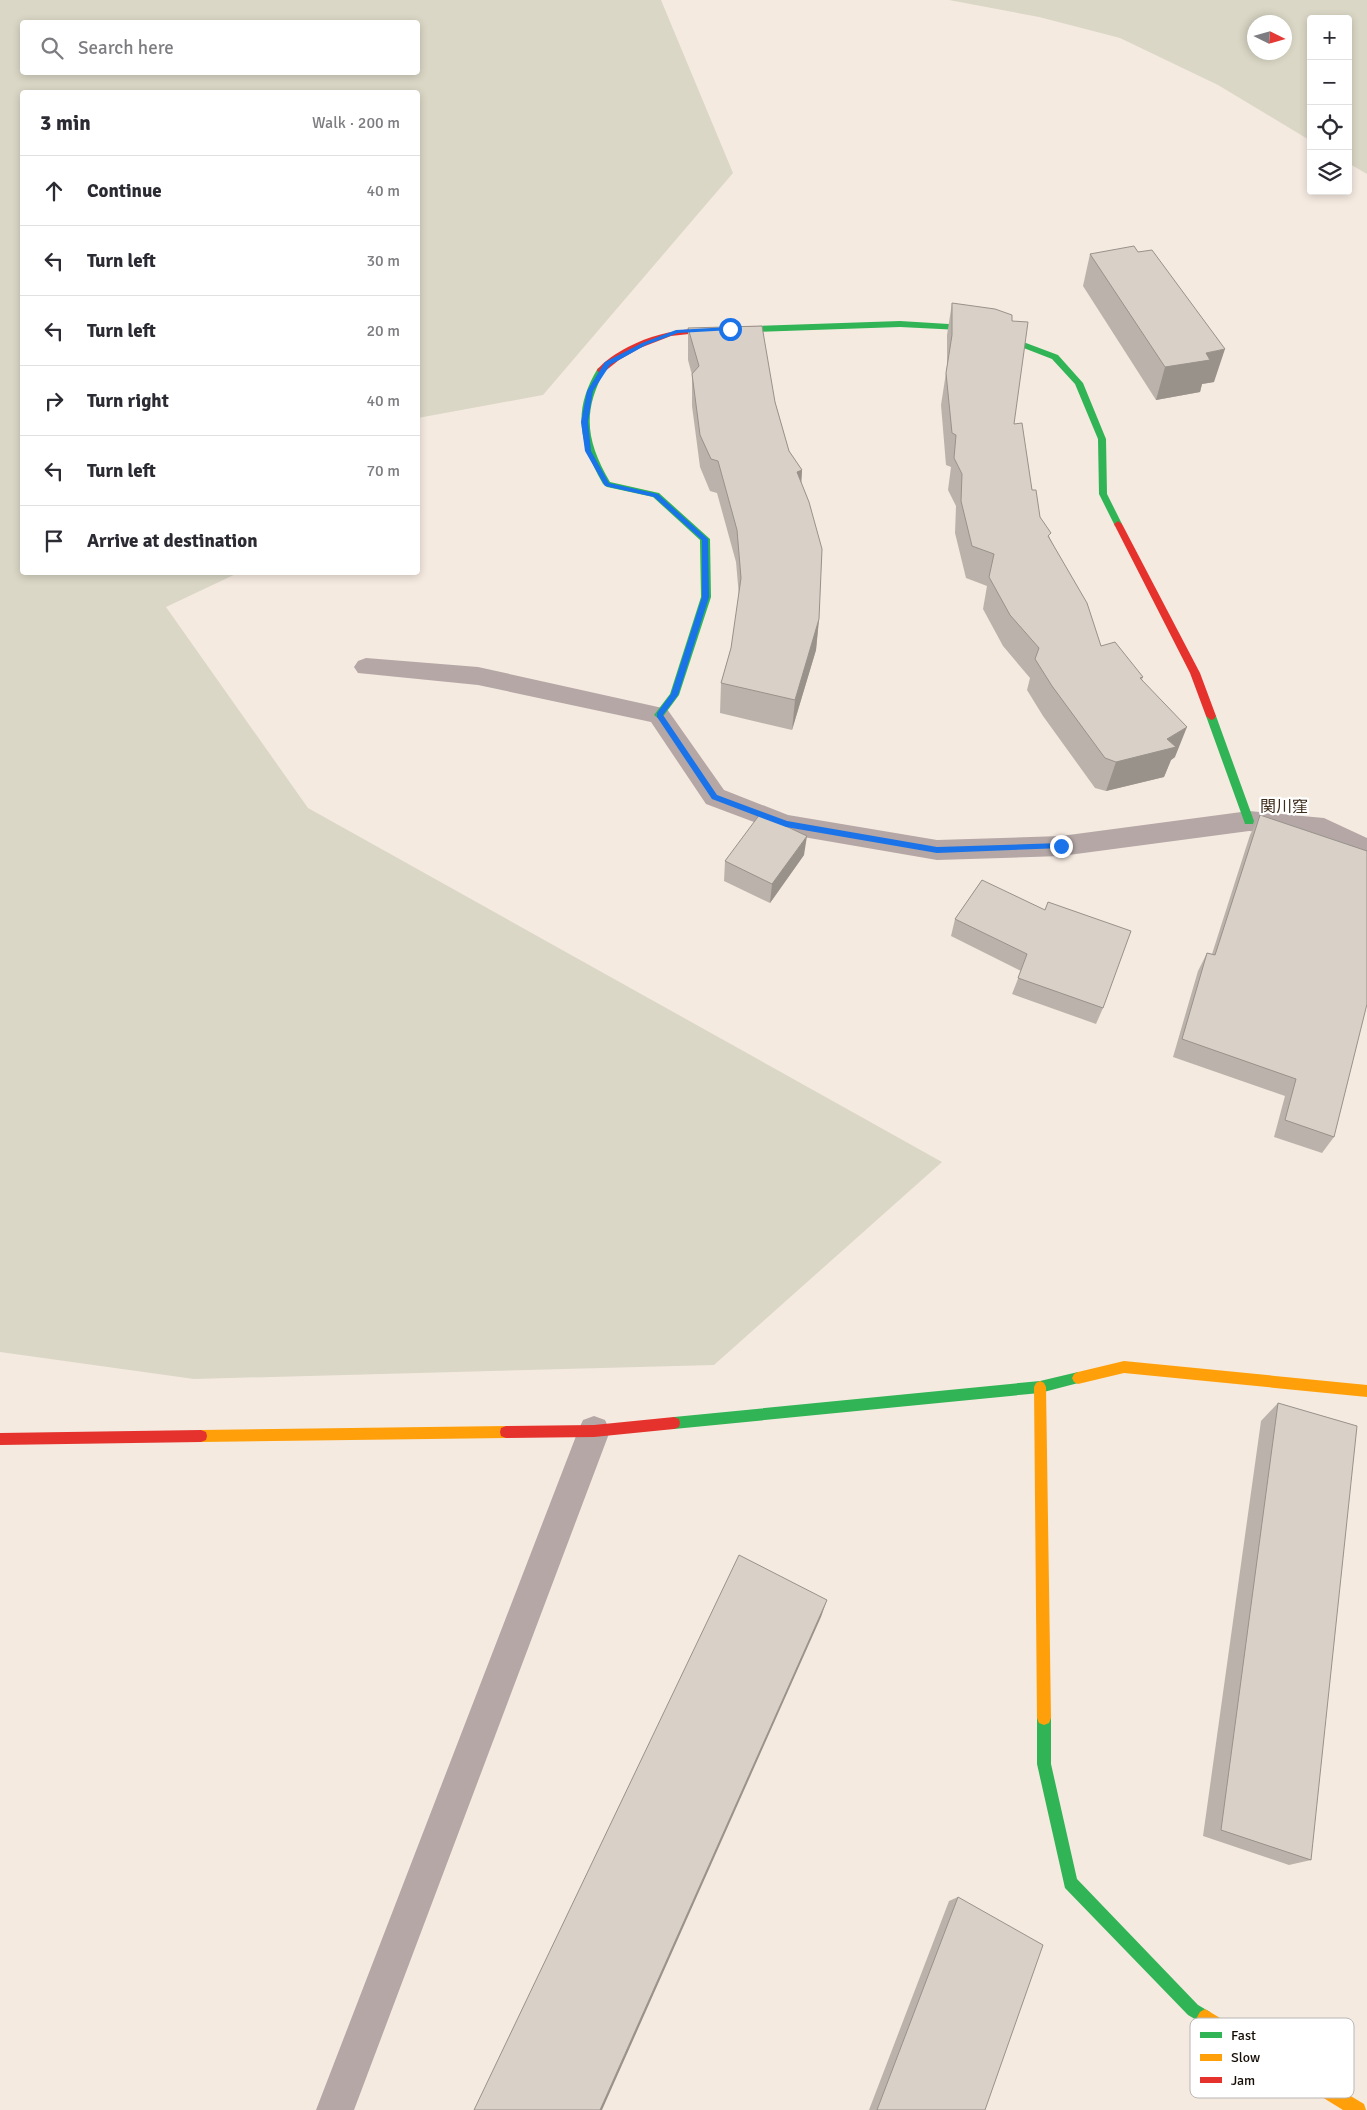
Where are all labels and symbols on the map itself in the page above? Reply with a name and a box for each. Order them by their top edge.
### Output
north arrow [1247,15,1292,60]
route start [719,318,742,341]
district label: 関川窪 [1260,797,1308,817]
route end [1050,835,1073,858]
legend [1190,2018,1354,2098]
text: Fast [1231,2027,1256,2044]
text: Slow [1231,2049,1260,2066]
text: Jam [1231,2072,1255,2089]

